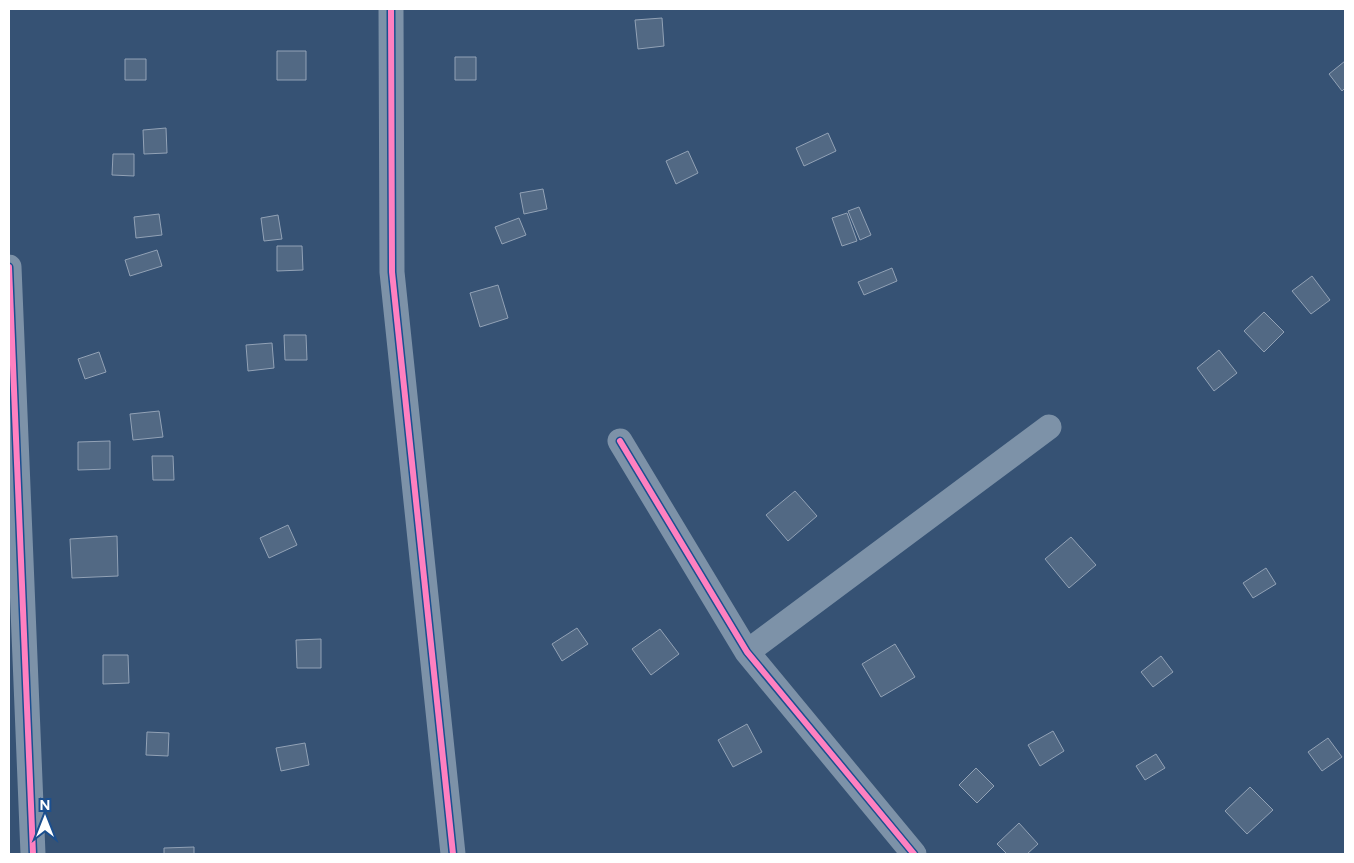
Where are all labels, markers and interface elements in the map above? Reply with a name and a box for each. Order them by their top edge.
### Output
north arrow [20,793,70,843]
text: N [40,797,50,814]

